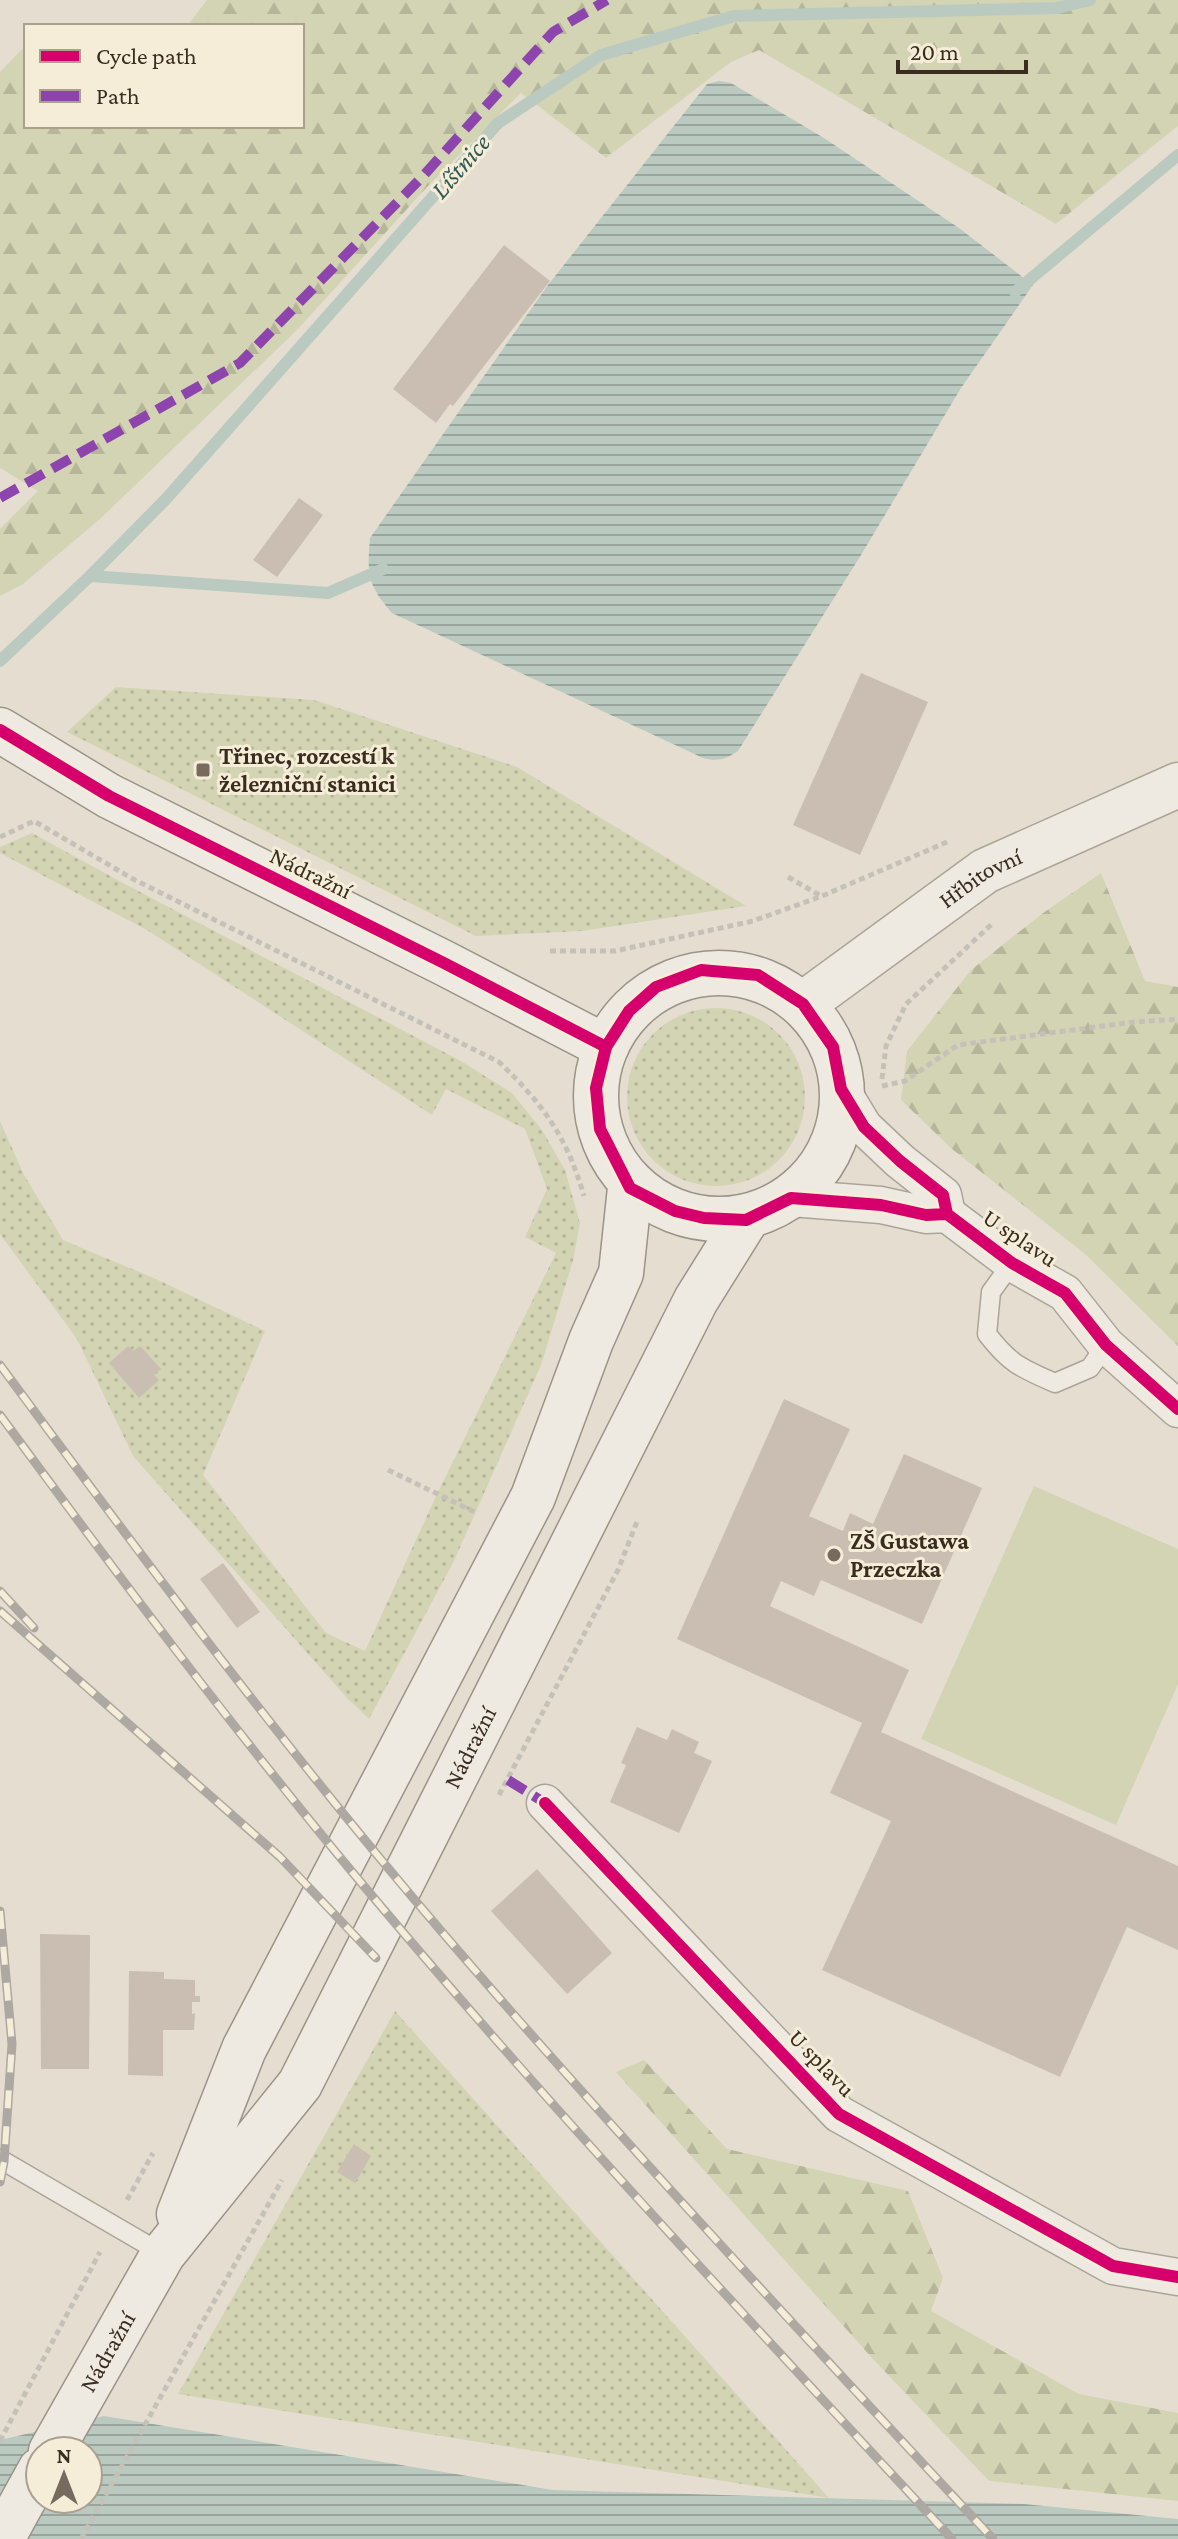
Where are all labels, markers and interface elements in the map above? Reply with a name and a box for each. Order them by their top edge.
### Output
legend [24,24,304,128]
scale bar [898,24,1026,74]
text: 20 m [910,38,959,65]
text: Cycle path [96,42,197,69]
text: Path [96,82,140,109]
water label: Líštnice [425,128,496,204]
place label: Třinec, rozcestí k železniční stanici [219,742,396,797]
marker: Třinec, rozcestí k železniční stanici [194,761,212,779]
street label: Nádražní [266,841,357,904]
street label: Hřbitovní [933,842,1027,913]
street label: U splavu [978,1203,1063,1272]
place label: ZŠ Gustawa Przeczka [850,1527,969,1582]
marker: ZŠ Gustawa Przeczka [825,1546,843,1564]
street label: Nádražní [438,1701,502,1793]
street label: U splavu [784,2023,861,2102]
street label: Nádražní [73,2306,141,2397]
north arrow [24,2435,104,2515]
text: N [57,2443,72,2468]

